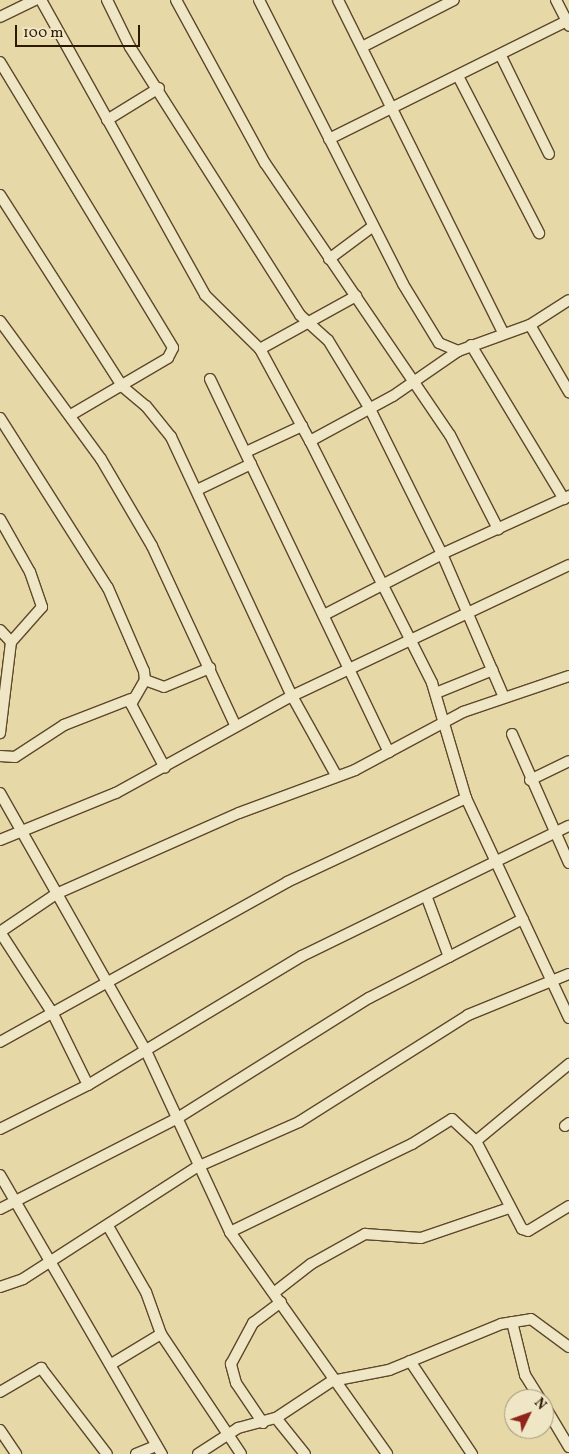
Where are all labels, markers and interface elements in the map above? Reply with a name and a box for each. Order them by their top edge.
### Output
scale bar [18,15,142,47]
text: 100 m [23,23,63,44]
north arrow [504,1389,554,1439]
text: N [529,1394,550,1414]

